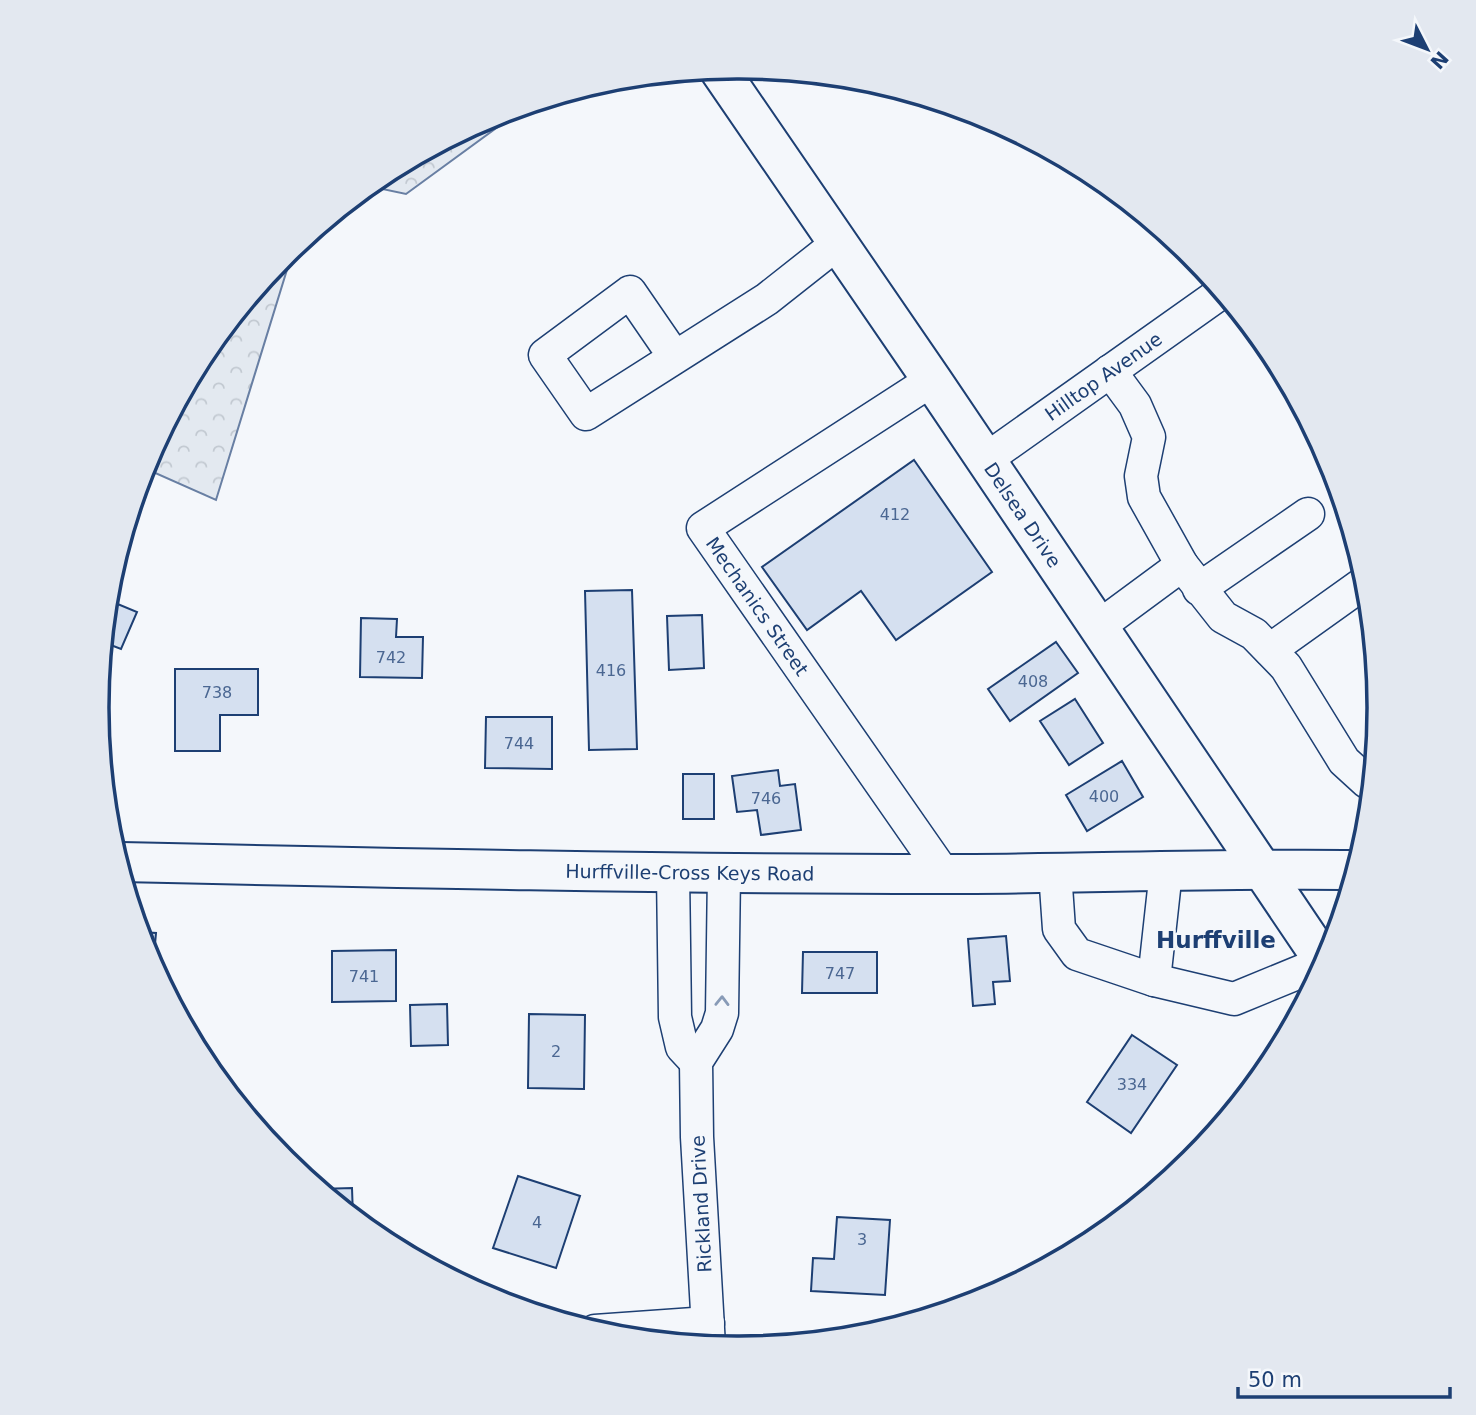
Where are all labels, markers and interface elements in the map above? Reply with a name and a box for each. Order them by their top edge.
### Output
north arrow [1392,14,1462,84]
text: N [1426,47,1453,74]
street label: Hilltop Avenue [1041,327,1166,425]
street label: Delsea Drive [980,458,1066,571]
house number: 412 [880,505,910,524]
street label: Mechanics Street [702,533,813,680]
house number: 742 [376,648,406,667]
house number: 416 [596,661,626,680]
house number: 408 [1018,672,1048,691]
house number: 738 [202,683,232,702]
house number: 744 [504,734,534,753]
house number: 400 [1089,787,1119,806]
house number: 746 [751,789,781,808]
street label: Hurffville-Cross Keys Road [565,860,815,885]
district label: Hurffville [1156,927,1276,953]
house number: 747 [825,964,855,983]
house number: 741 [349,967,379,986]
one-way arrow [714,995,730,1005]
house number: 2 [551,1042,561,1061]
house number: 334 [1117,1075,1147,1094]
street label: Rickland Drive [686,1135,716,1273]
house number: 4 [532,1213,542,1232]
house number: 3 [857,1230,867,1249]
scale bar [1238,1356,1450,1400]
text: 50 m [1248,1368,1302,1392]

